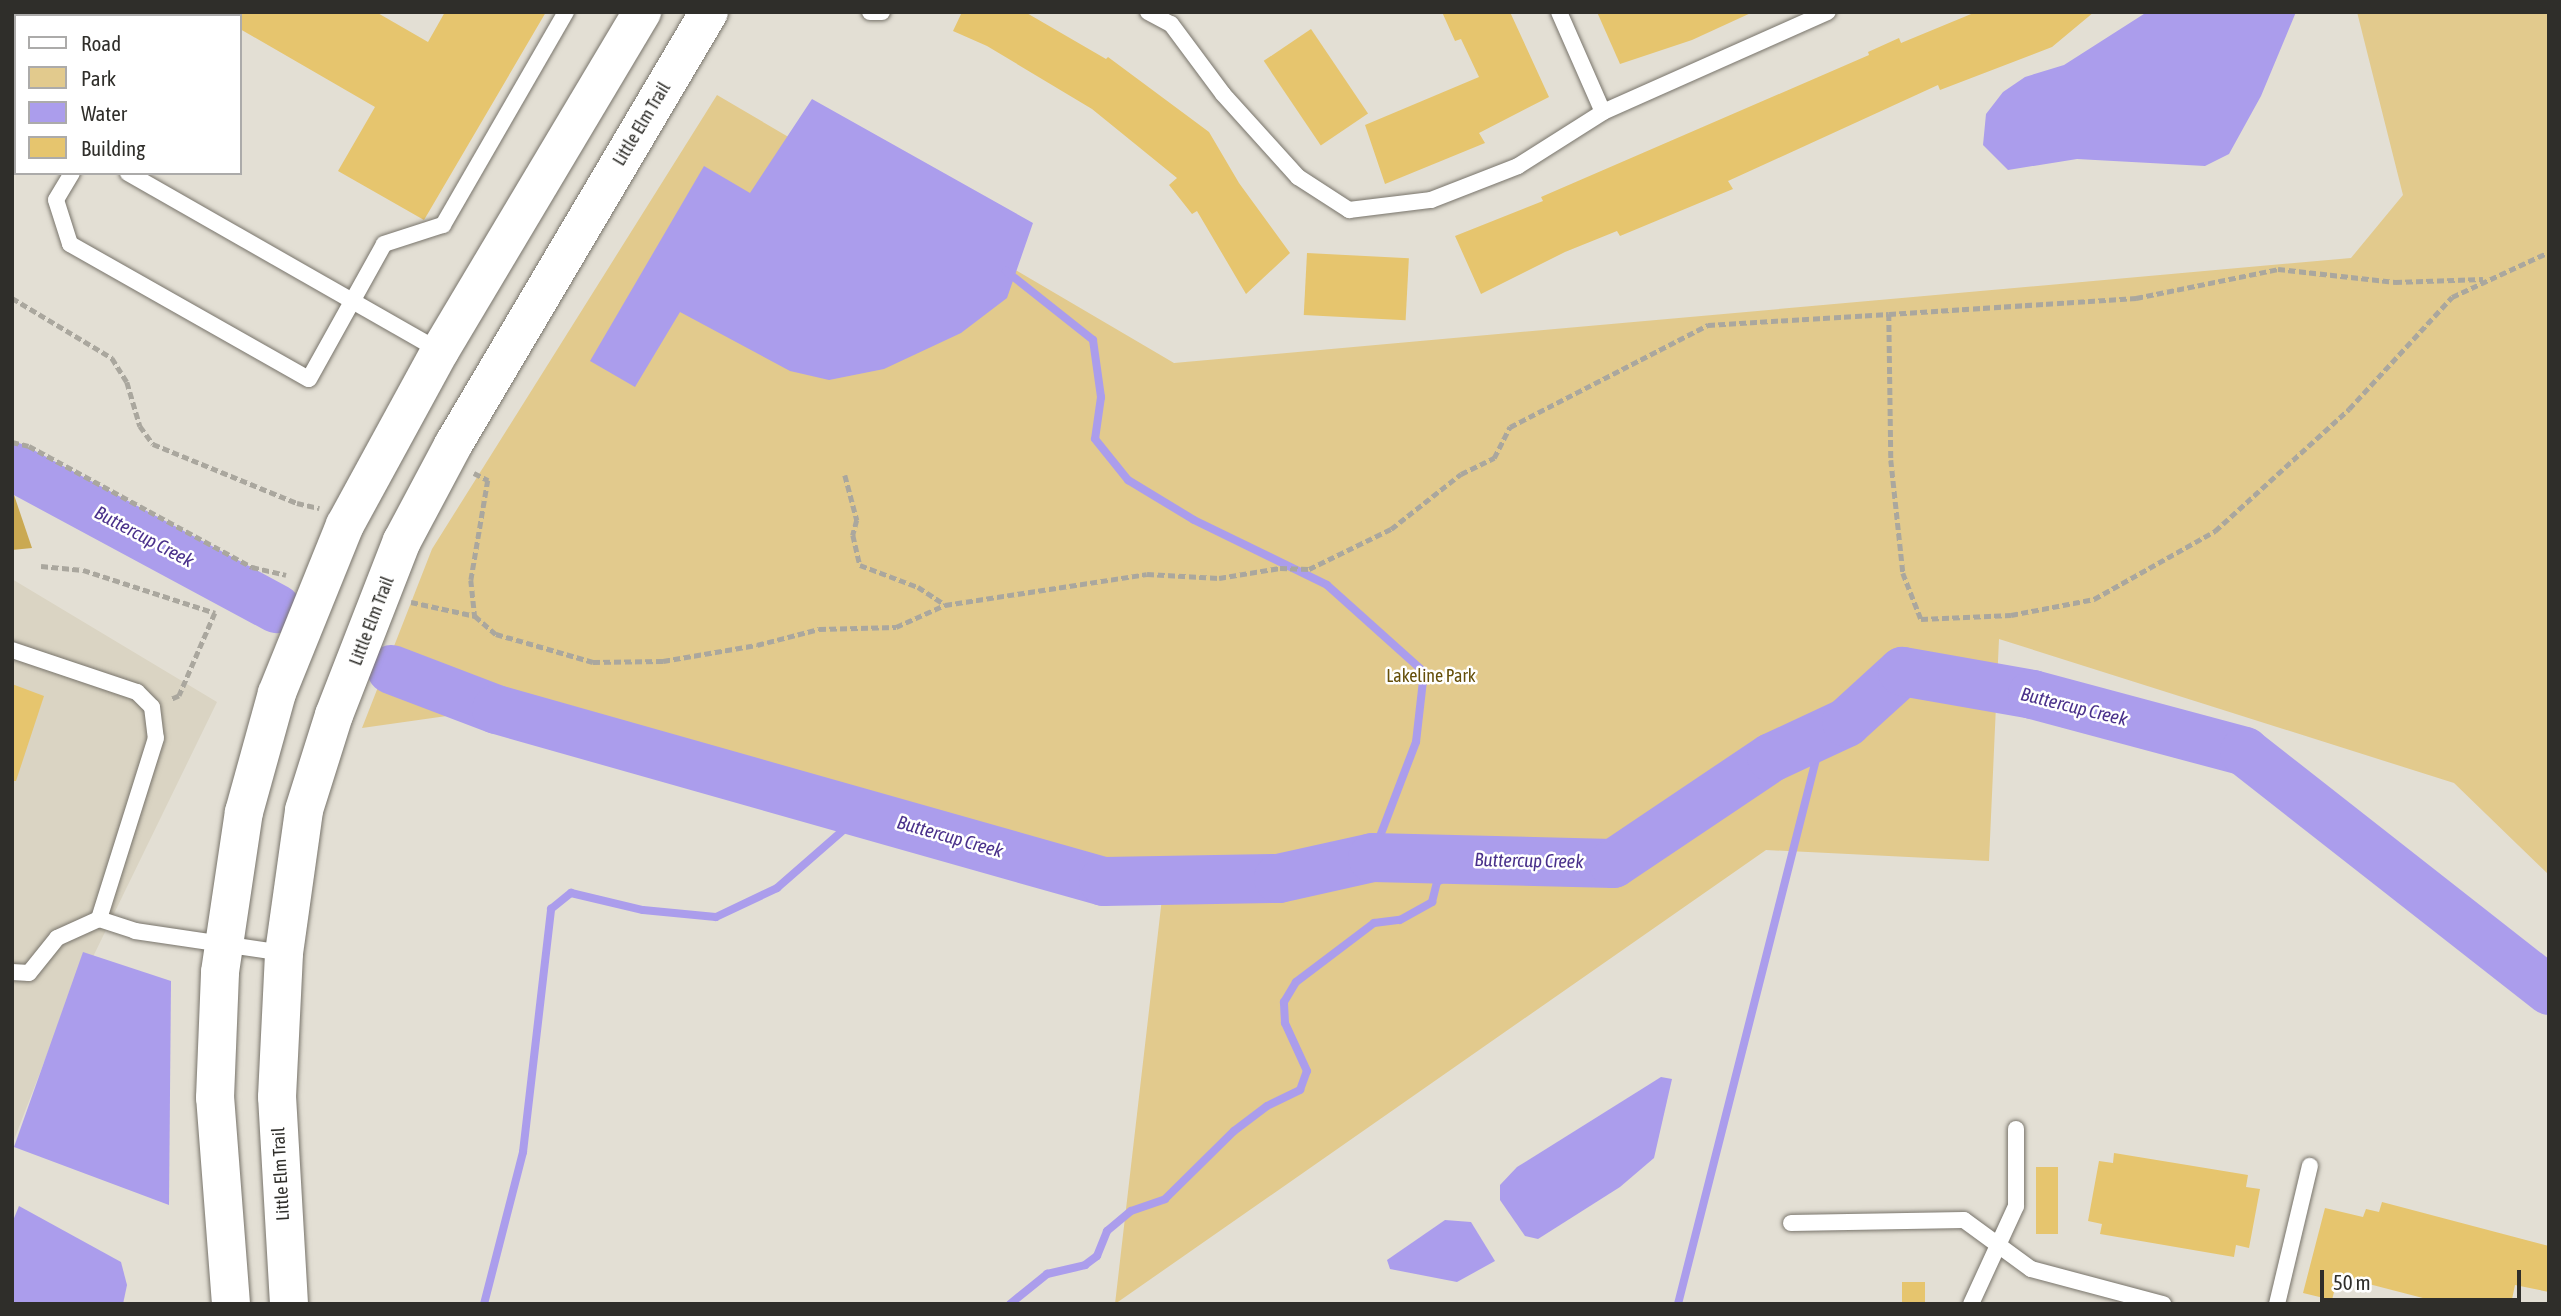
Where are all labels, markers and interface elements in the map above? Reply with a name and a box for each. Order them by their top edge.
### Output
legend [14,14,242,175]
text: Road [81,31,121,55]
text: Park [81,66,116,90]
street label: Little Elm Trail [609,78,675,170]
text: Water [81,101,127,125]
text: Building [81,136,145,160]
water label: Buttercup Creek [90,501,198,573]
street label: Little Elm Trail [345,573,399,669]
park label: Lakeline Park [1386,665,1476,687]
water label: Buttercup Creek [2018,683,2130,731]
water label: Buttercup Creek [894,811,1006,863]
water label: Buttercup Creek [1474,849,1584,873]
street label: Little Elm Trail [268,1127,294,1221]
scale bar [2323,1256,2524,1300]
text: 50 m [2333,1270,2371,1294]

